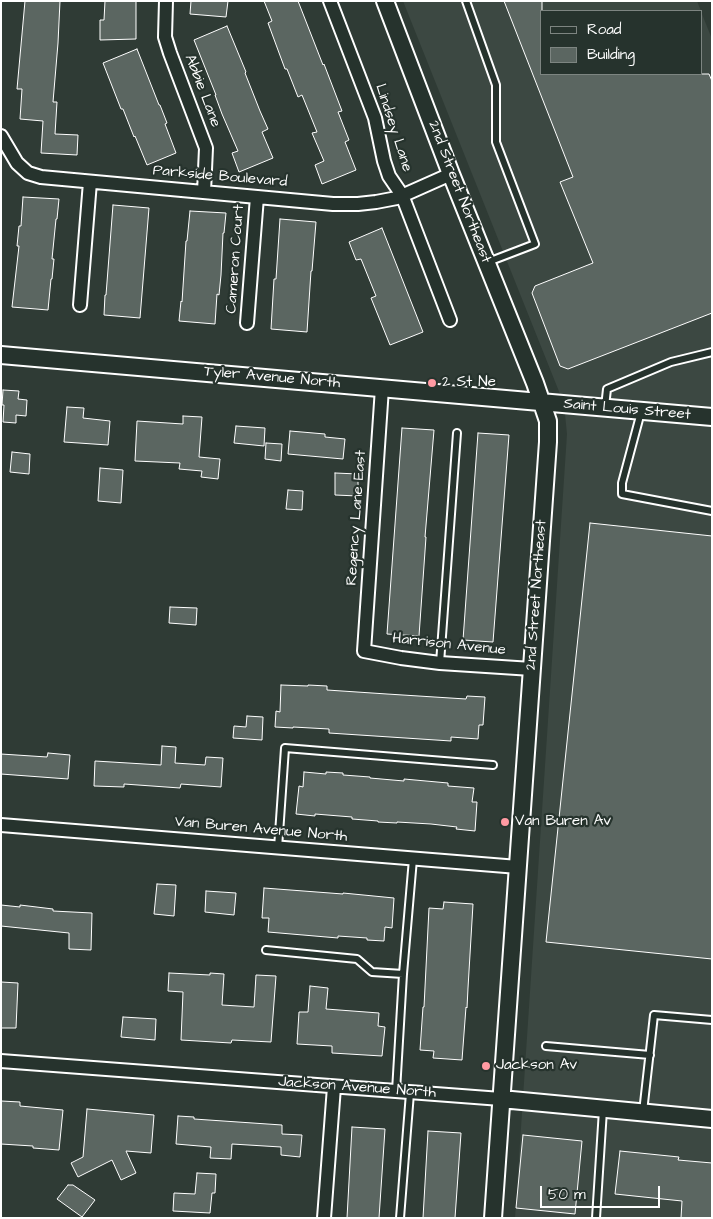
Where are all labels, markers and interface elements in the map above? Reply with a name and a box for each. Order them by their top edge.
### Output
legend [540,10,703,75]
text: Road [587,19,621,40]
text: Building [587,44,635,65]
street label: Abbie Lane [180,52,224,130]
street label: Lindsey Lane [370,82,416,174]
street label: 2nd Street Northeast [424,118,494,266]
street label: Parkside Boulevard [152,162,288,192]
street label: Cameron Court [223,204,249,314]
street label: Tyler Avenue North [203,363,341,393]
place label: 2 St Ne [442,374,496,392]
marker: 2 St Ne [426,377,438,389]
street label: Saint Louis Street [563,395,691,425]
street label: Regency Lane East [343,450,371,586]
street label: 2nd Street Northeast [523,519,551,671]
street label: Harrison Avenue [391,630,507,660]
street label: Van Buren Avenue North [174,813,348,847]
place label: Van Buren Av [515,813,611,831]
marker: Van Buren Av [499,816,511,828]
place label: Jackson Av [496,1057,577,1075]
marker: Jackson Av [480,1060,492,1072]
street label: Jackson Avenue North [278,1074,436,1102]
scale bar [543,1176,663,1208]
text: 50 m [548,1184,586,1205]

